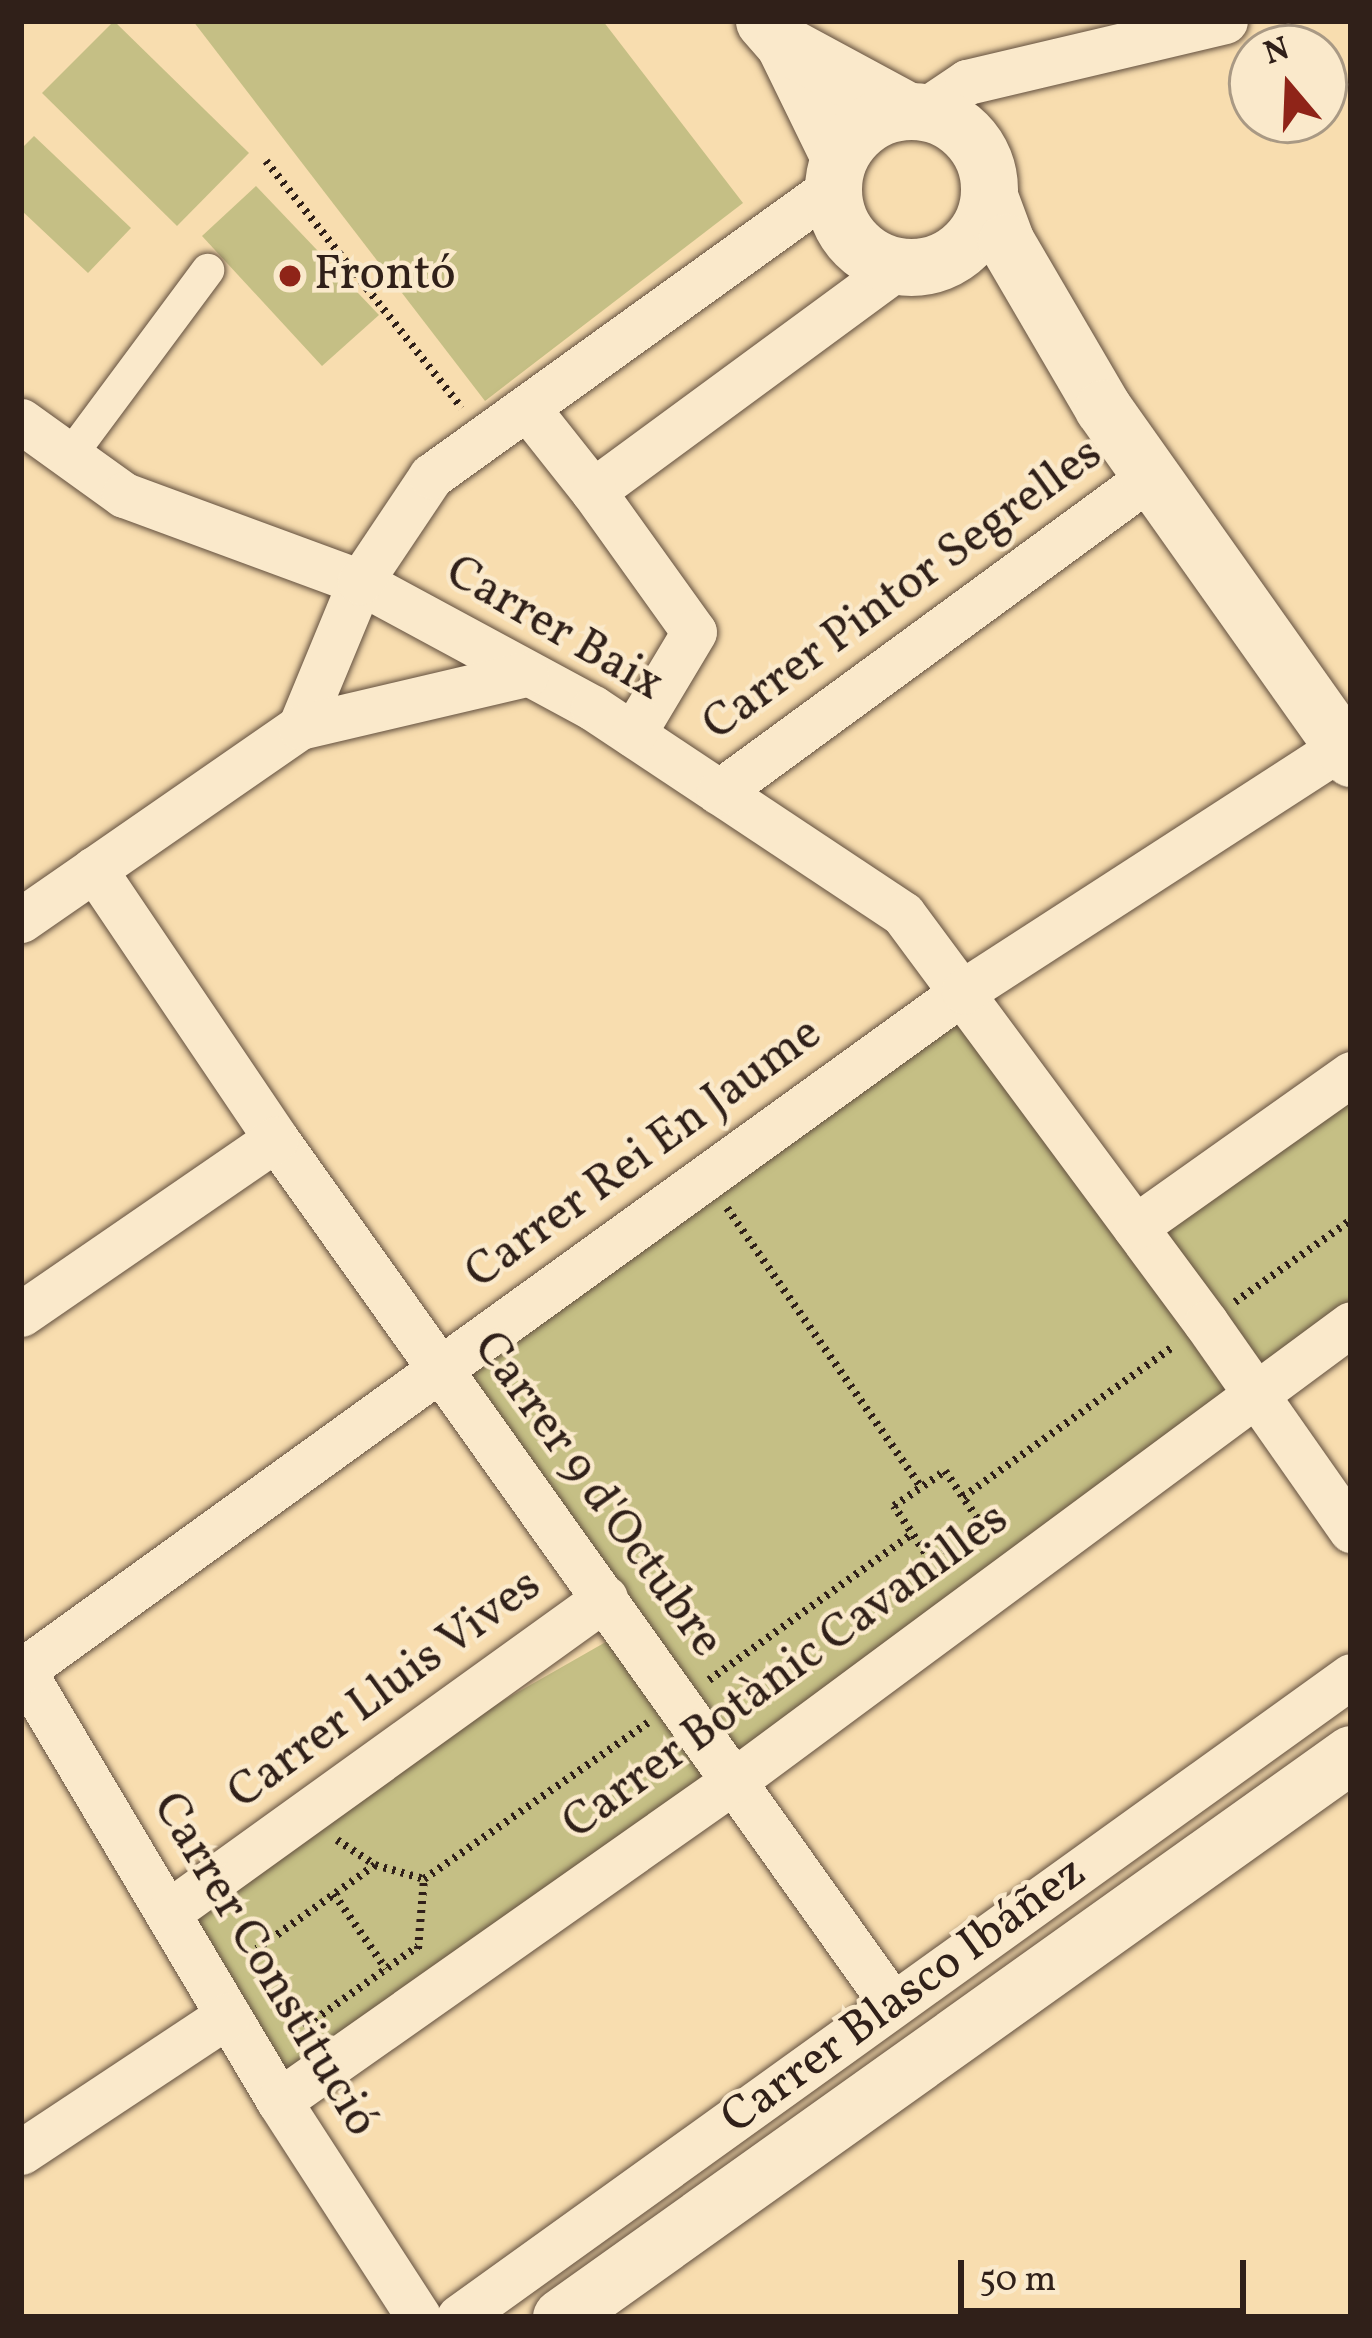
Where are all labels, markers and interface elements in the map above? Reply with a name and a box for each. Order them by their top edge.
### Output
north arrow [1228,24,1348,144]
text: N [1258,27,1296,78]
place label: Frontó [314,247,456,305]
marker: Frontó [277,263,303,289]
street label: Carrer Pintor Segrelles [692,426,1114,754]
street label: Carrer Baix [435,544,673,714]
street label: Carrer Rei En Jaume [455,1006,833,1302]
street label: Carrer 9 d'Octubre [460,1321,734,1669]
street label: Carrer Botànic Cavanilles [552,1491,1020,1853]
street label: Carrer Lluis Vives [217,1557,553,1823]
street label: Carrer Constitució [139,1783,389,2147]
street label: Carrer Blasco Ibáñez [711,1845,1097,2147]
scale bar [964,2236,1252,2310]
text: 50 m [979,2256,1056,2306]

